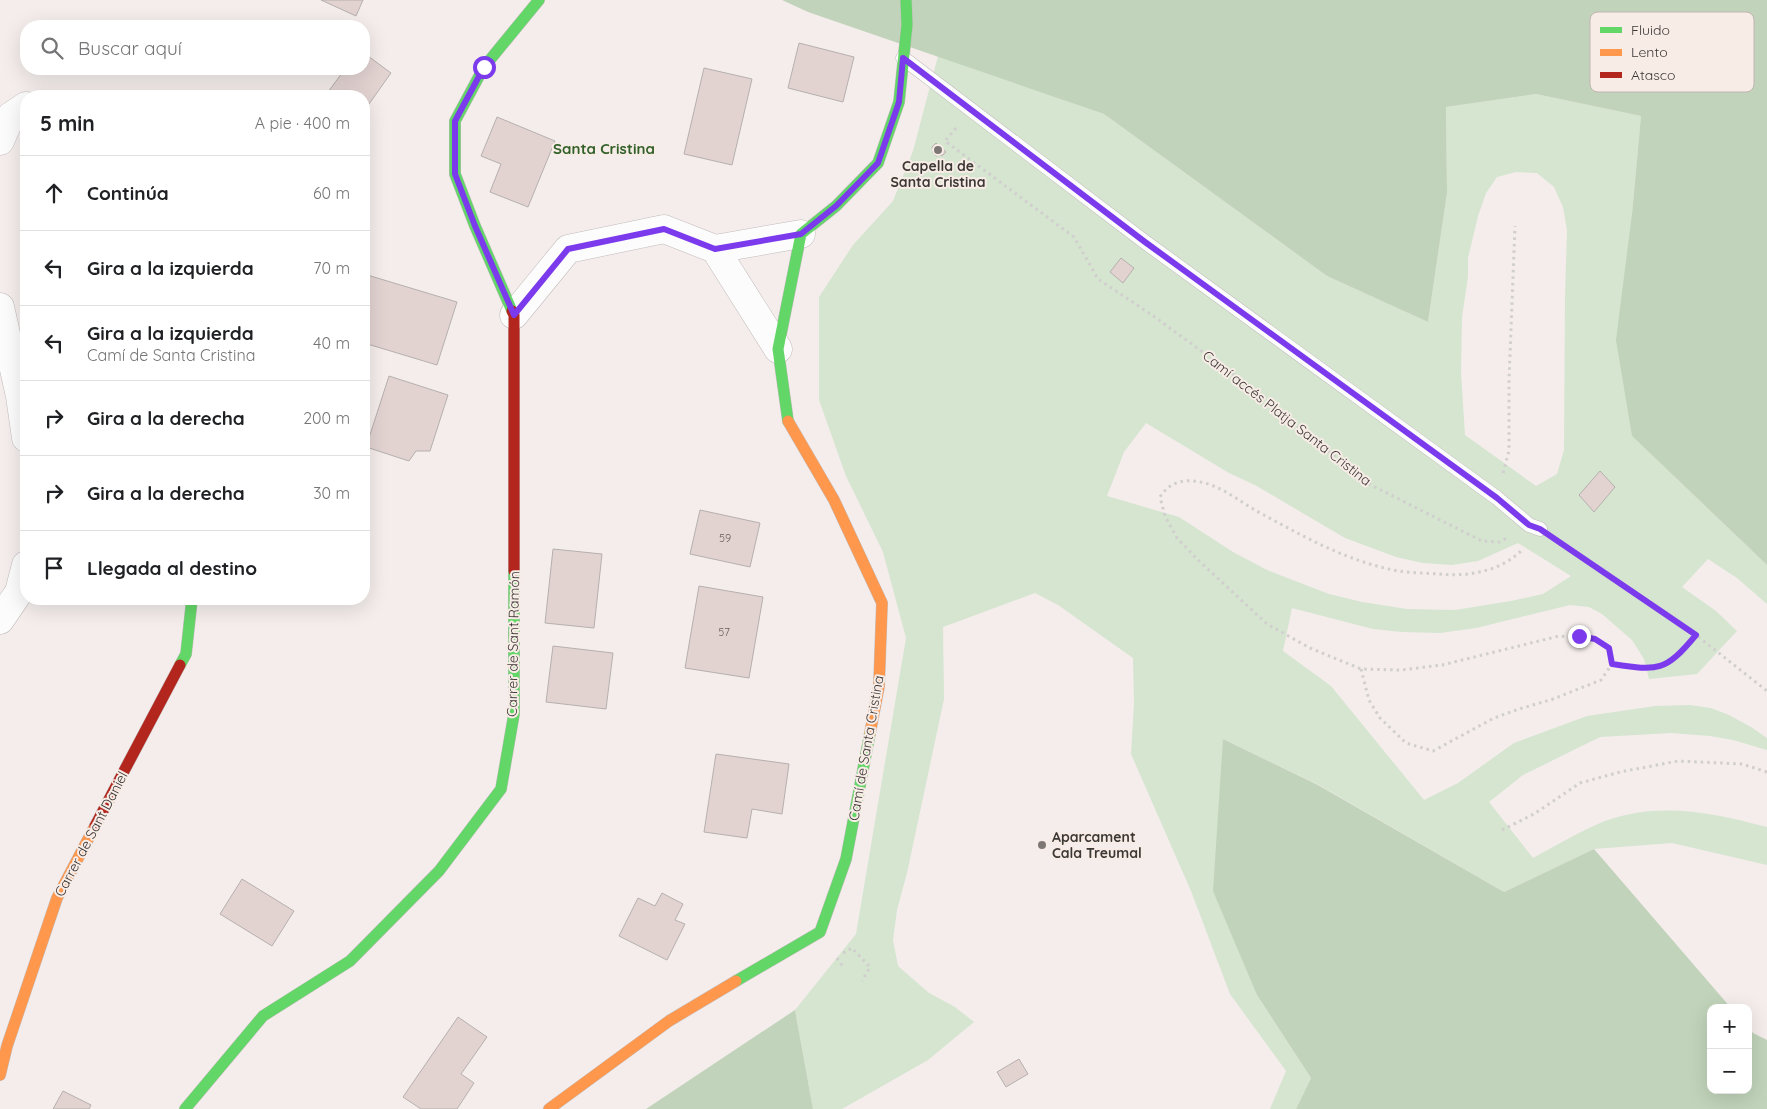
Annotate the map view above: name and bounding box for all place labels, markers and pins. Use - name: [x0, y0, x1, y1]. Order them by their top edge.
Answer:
- marker: Capella de Santa Cristina: [932, 144, 944, 156]
- place label: Capella de Santa Cristina: [890, 157, 986, 191]
- place label: Aparcament Cala Treumal: [1052, 828, 1142, 862]
- marker: Aparcament Cala Treumal: [1036, 839, 1048, 851]

